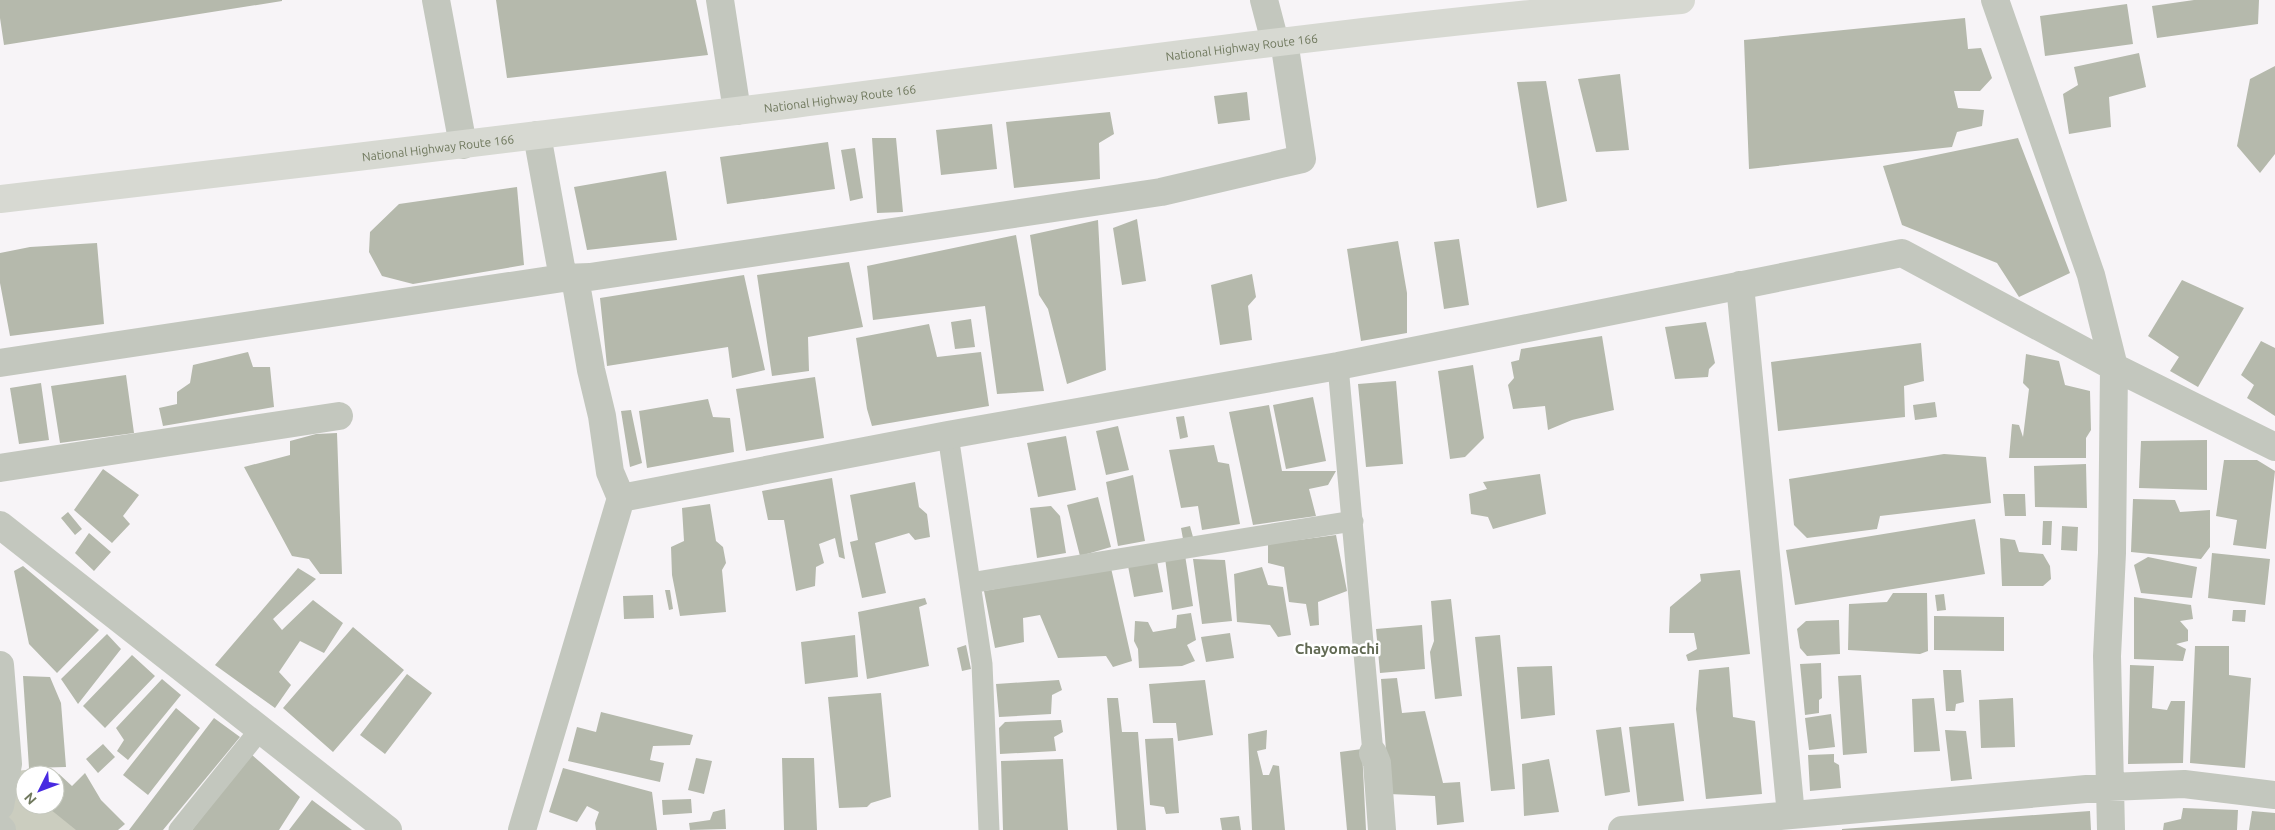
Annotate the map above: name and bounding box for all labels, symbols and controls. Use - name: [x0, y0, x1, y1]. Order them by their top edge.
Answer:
- street label: National Highway Route 166: [1165, 31, 1319, 62]
- street label: National Highway Route 166: [763, 82, 917, 114]
- street label: National Highway Route 166: [361, 132, 515, 163]
- district label: Chayomachi: [1295, 640, 1379, 657]
- north arrow: [15, 765, 65, 815]
- text: N: [21, 789, 40, 808]

